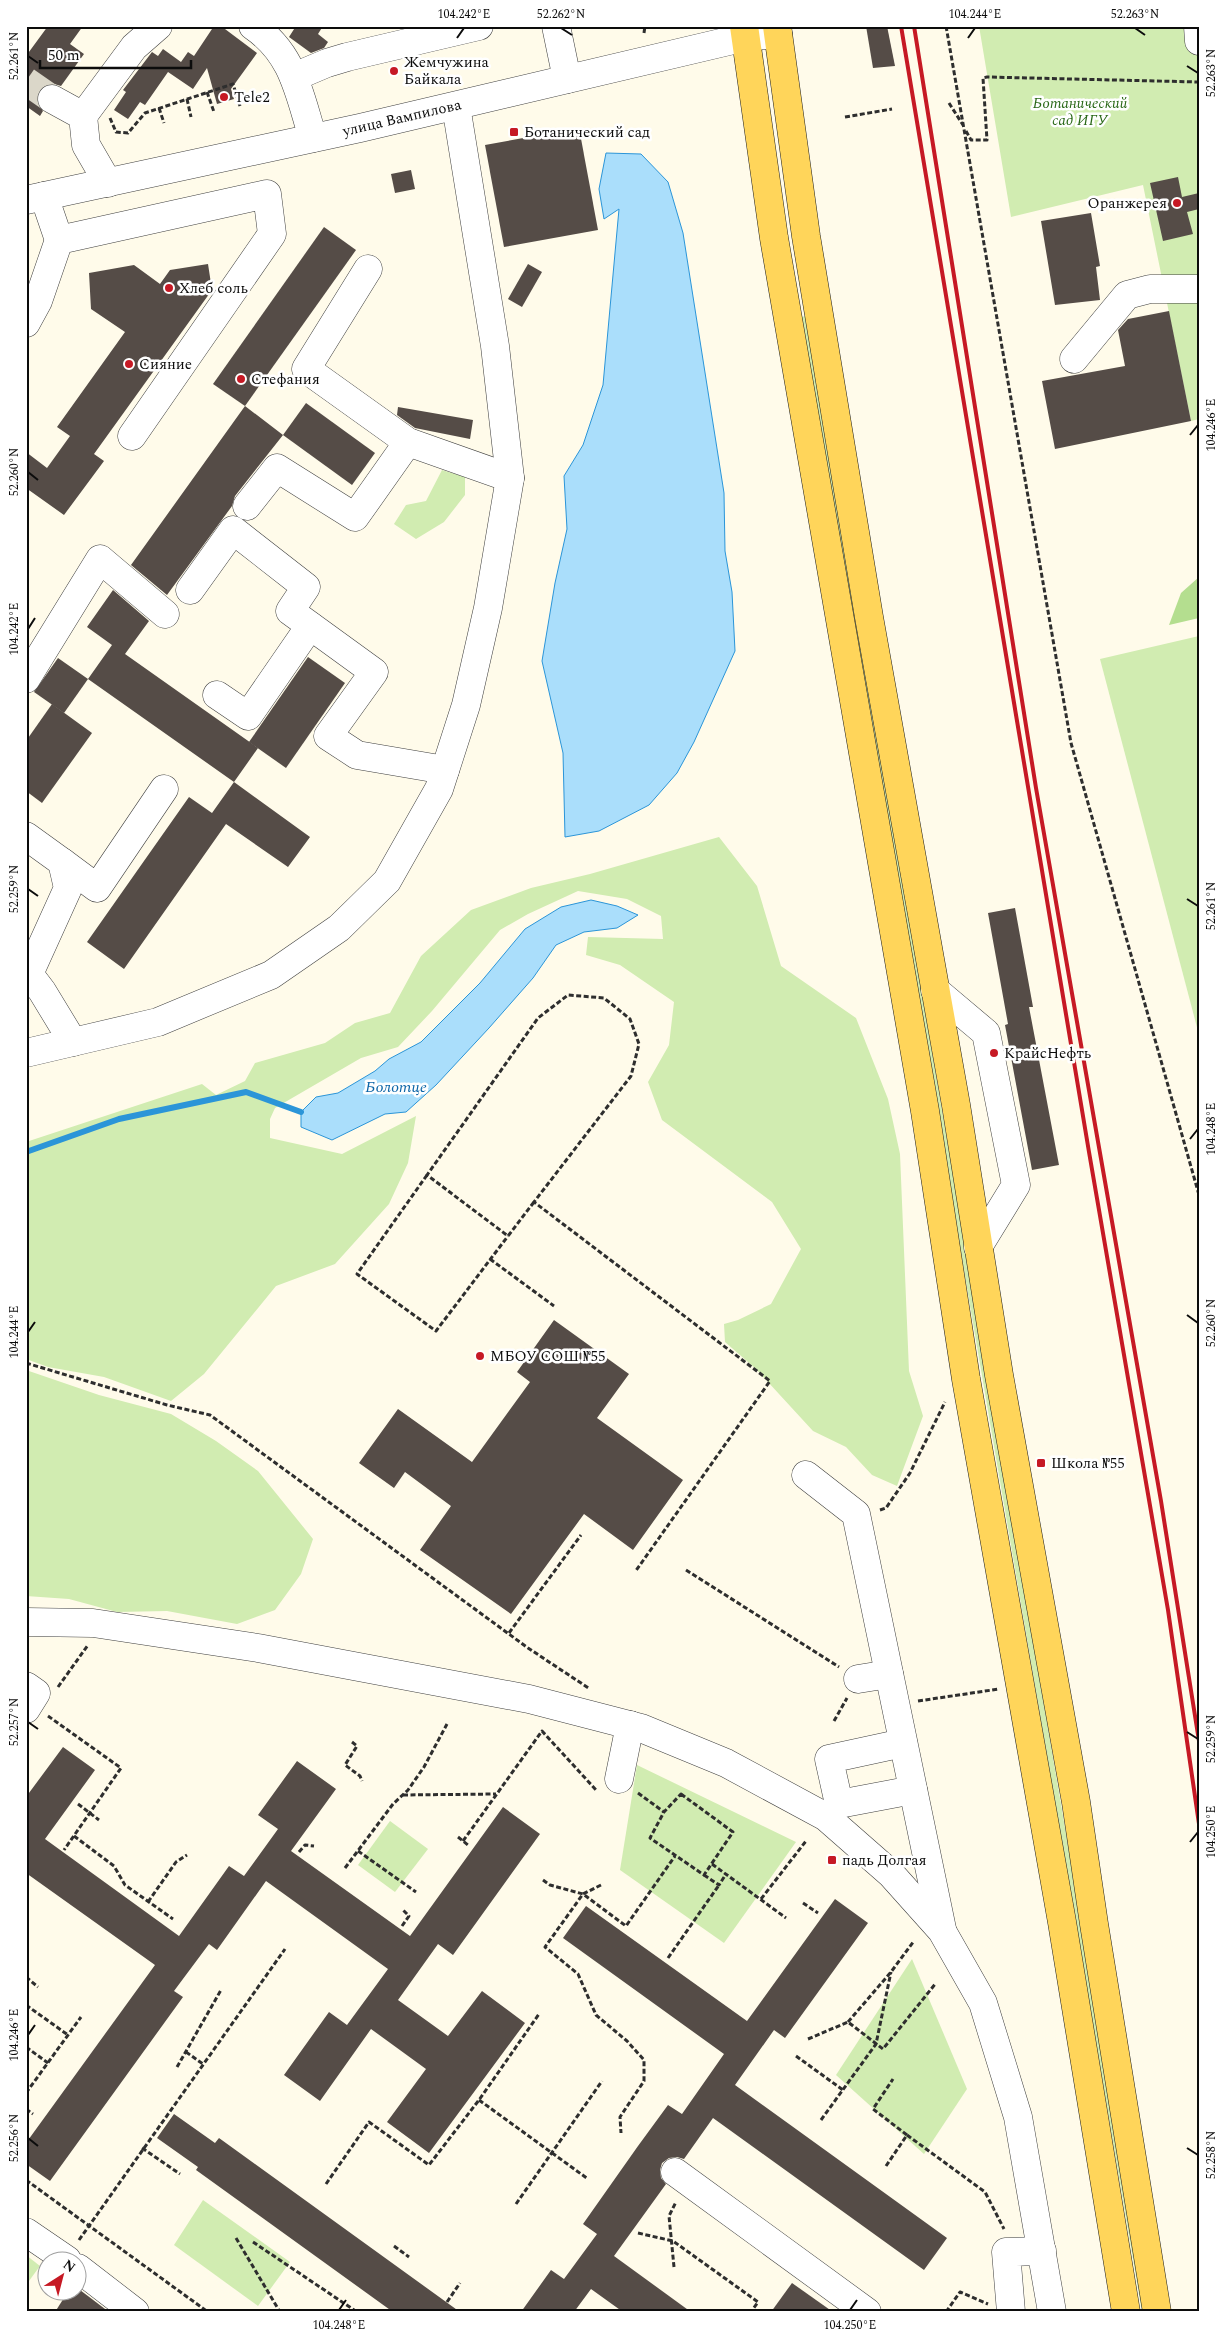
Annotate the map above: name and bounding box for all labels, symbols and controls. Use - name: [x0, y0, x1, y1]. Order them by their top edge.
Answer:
- text: 104.242°E: [438, 5, 490, 24]
- text: 52.262°N: [537, 5, 585, 24]
- text: 104.244°E: [949, 5, 1001, 24]
- text: 52.263°N: [1111, 5, 1159, 24]
- text: 52.261°N: [5, 32, 24, 80]
- scale bar: [40, 38, 191, 70]
- text: 50 m: [48, 44, 80, 67]
- text: 52.263°N: [1202, 49, 1221, 97]
- place label: Жемчужина Байкала: [404, 51, 490, 91]
- marker: Жемчужина Байкала: [388, 65, 400, 77]
- place label: Tele2: [234, 86, 270, 109]
- marker: Tele2: [218, 91, 230, 103]
- park label: Ботанический сад ИГУ: [1033, 92, 1127, 132]
- street label: улица Вампилова: [339, 93, 464, 143]
- place label: Ботанический сад: [524, 121, 650, 144]
- marker: Ботанический сад: [508, 126, 520, 138]
- place label: Оранжерея: [1088, 192, 1167, 215]
- marker: Оранжерея: [1171, 197, 1183, 209]
- place label: Хлеб соль: [179, 277, 249, 300]
- marker: Хлеб соль: [163, 282, 175, 294]
- place label: Сияние: [139, 353, 192, 376]
- marker: Сияние: [123, 358, 135, 370]
- place label: Стефания: [251, 368, 320, 391]
- marker: Стефания: [235, 373, 247, 385]
- text: 104.246°E: [1202, 399, 1221, 451]
- text: 52.260°N: [5, 448, 24, 496]
- text: 104.242°E: [5, 603, 24, 655]
- text: 52.259°N: [5, 865, 24, 913]
- text: 52.261°N: [1202, 882, 1221, 930]
- place label: КрайсНефть: [1004, 1042, 1092, 1065]
- marker: КрайсНефть: [988, 1047, 1000, 1059]
- water label: Болотце: [365, 1075, 427, 1099]
- text: 104.248°E: [1202, 1103, 1221, 1155]
- text: 52.260°N: [1202, 1299, 1221, 1347]
- text: 104.244°E: [5, 1306, 24, 1358]
- place label: МБОУ СОШ №55: [490, 1345, 605, 1368]
- marker: МБОУ СОШ №55: [474, 1350, 486, 1362]
- place label: Школа №55: [1051, 1452, 1125, 1475]
- marker: Школа №55: [1035, 1457, 1047, 1469]
- text: 52.257°N: [5, 1698, 24, 1746]
- text: 52.259°N: [1202, 1715, 1221, 1763]
- text: 104.250°E: [1202, 1806, 1221, 1858]
- place label: падь Долгая: [842, 1849, 927, 1872]
- marker: падь Долгая: [826, 1854, 838, 1866]
- text: 104.246°E: [5, 2009, 24, 2061]
- text: 52.256°N: [5, 2114, 24, 2162]
- text: 52.258°N: [1202, 2131, 1221, 2179]
- north arrow: [38, 2250, 88, 2300]
- text: N: [59, 2254, 80, 2278]
- text: 104.248°E: [313, 2316, 365, 2335]
- text: 104.250°E: [824, 2316, 876, 2335]

